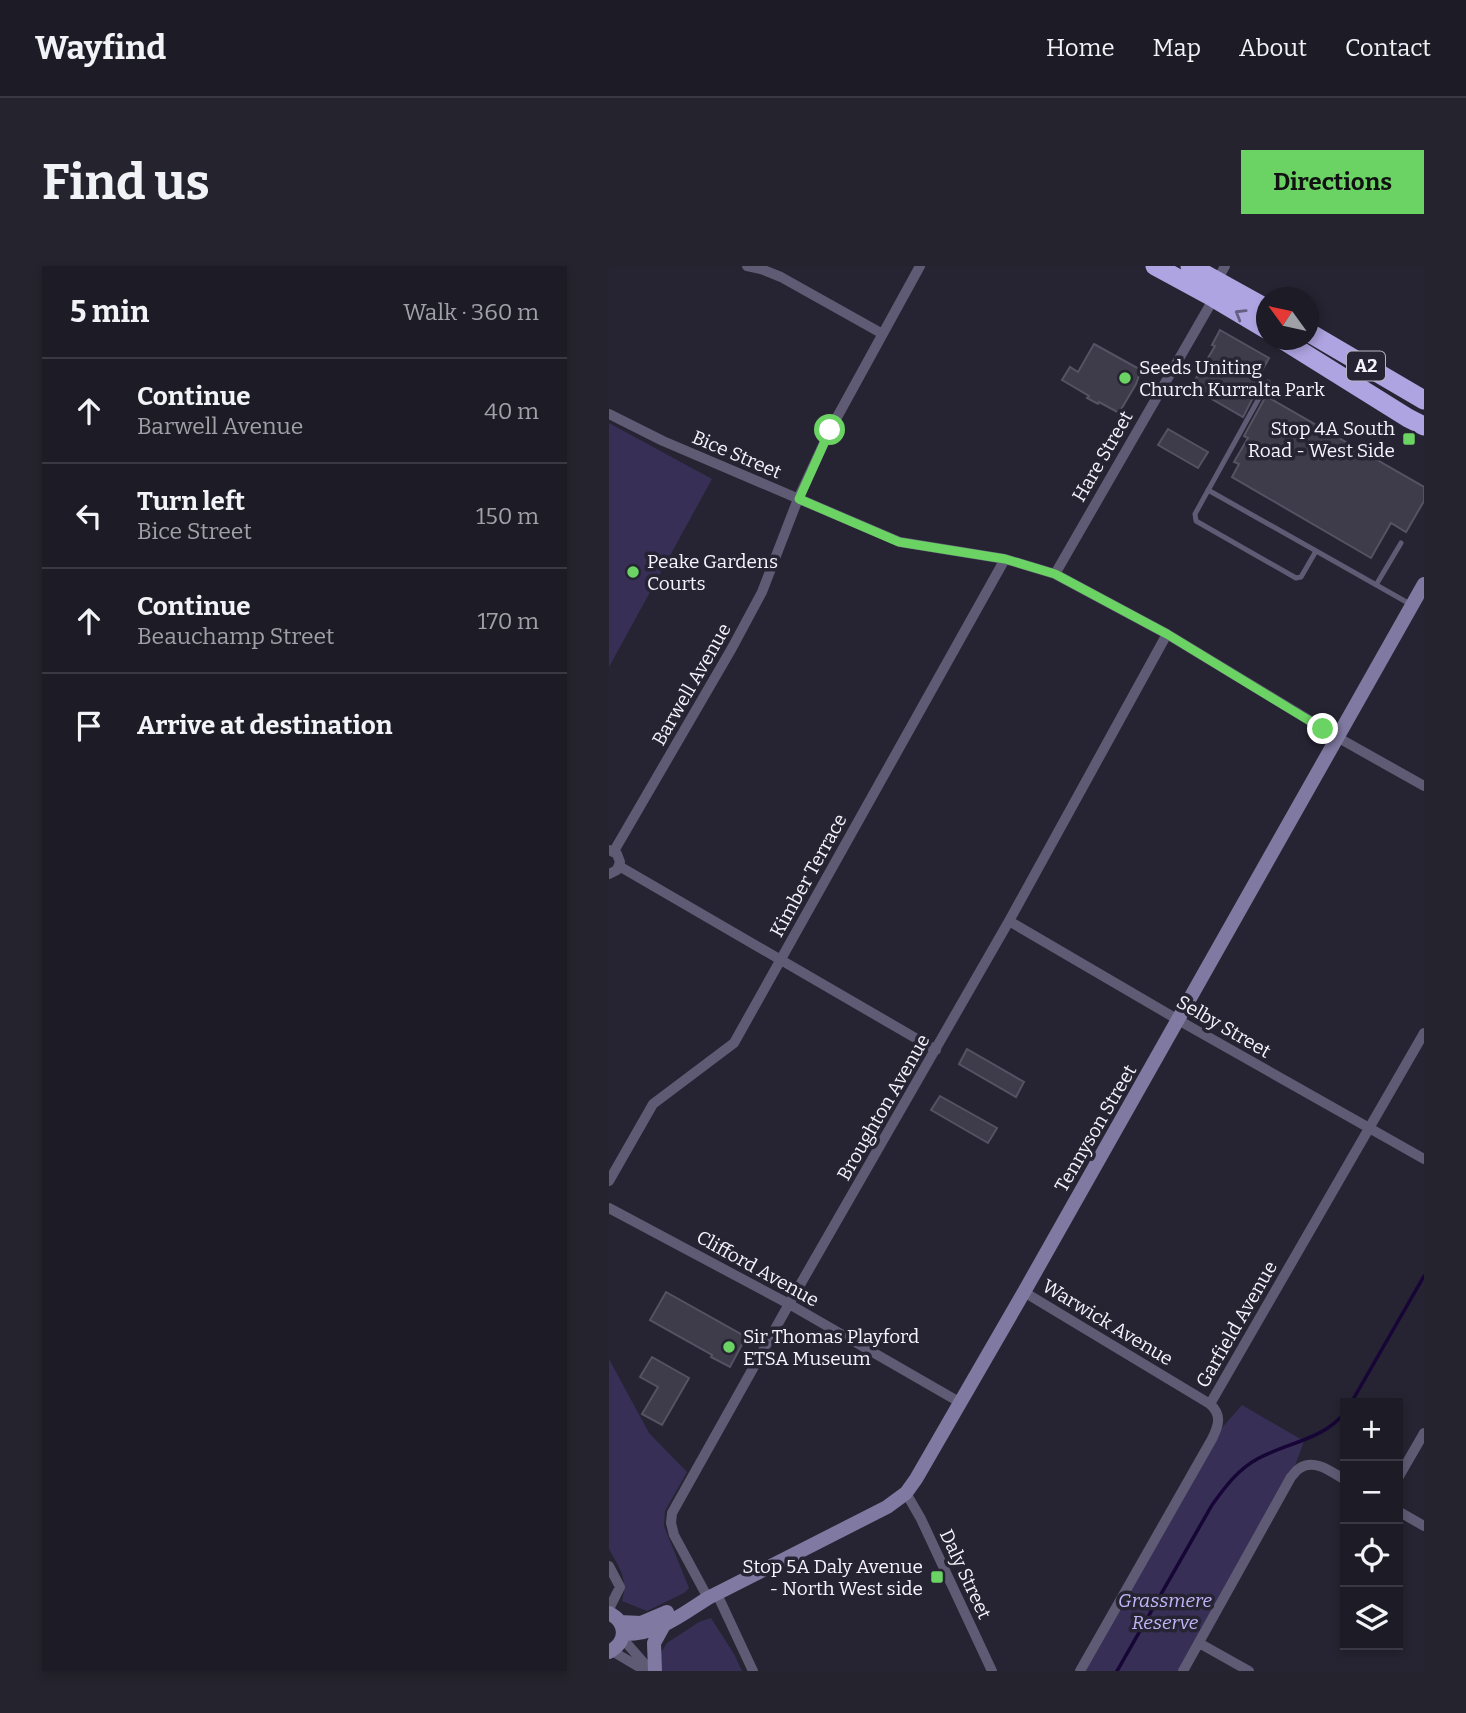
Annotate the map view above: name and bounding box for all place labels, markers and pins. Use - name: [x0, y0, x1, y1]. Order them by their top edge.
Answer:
- place label: Seeds Uniting Church Kurralta Park: [1139, 356, 1325, 401]
- marker: Seeds Uniting Church Kurralta Park: [1117, 370, 1133, 386]
- place label: Stop 4A South Road - West Side: [1248, 417, 1395, 462]
- marker: Stop 4A South Road - West Side: [1401, 431, 1417, 447]
- place label: Peake Gardens Courts: [647, 550, 778, 595]
- marker: Peake Gardens Courts: [625, 564, 641, 580]
- place label: Sir Thomas Playford ETSA Museum: [743, 1325, 919, 1370]
- marker: Sir Thomas Playford ETSA Museum: [721, 1339, 737, 1355]
- place label: Stop 5A Daly Avenue - North West side: [742, 1555, 923, 1600]
- marker: Stop 5A Daly Avenue - North West side: [929, 1569, 945, 1585]

